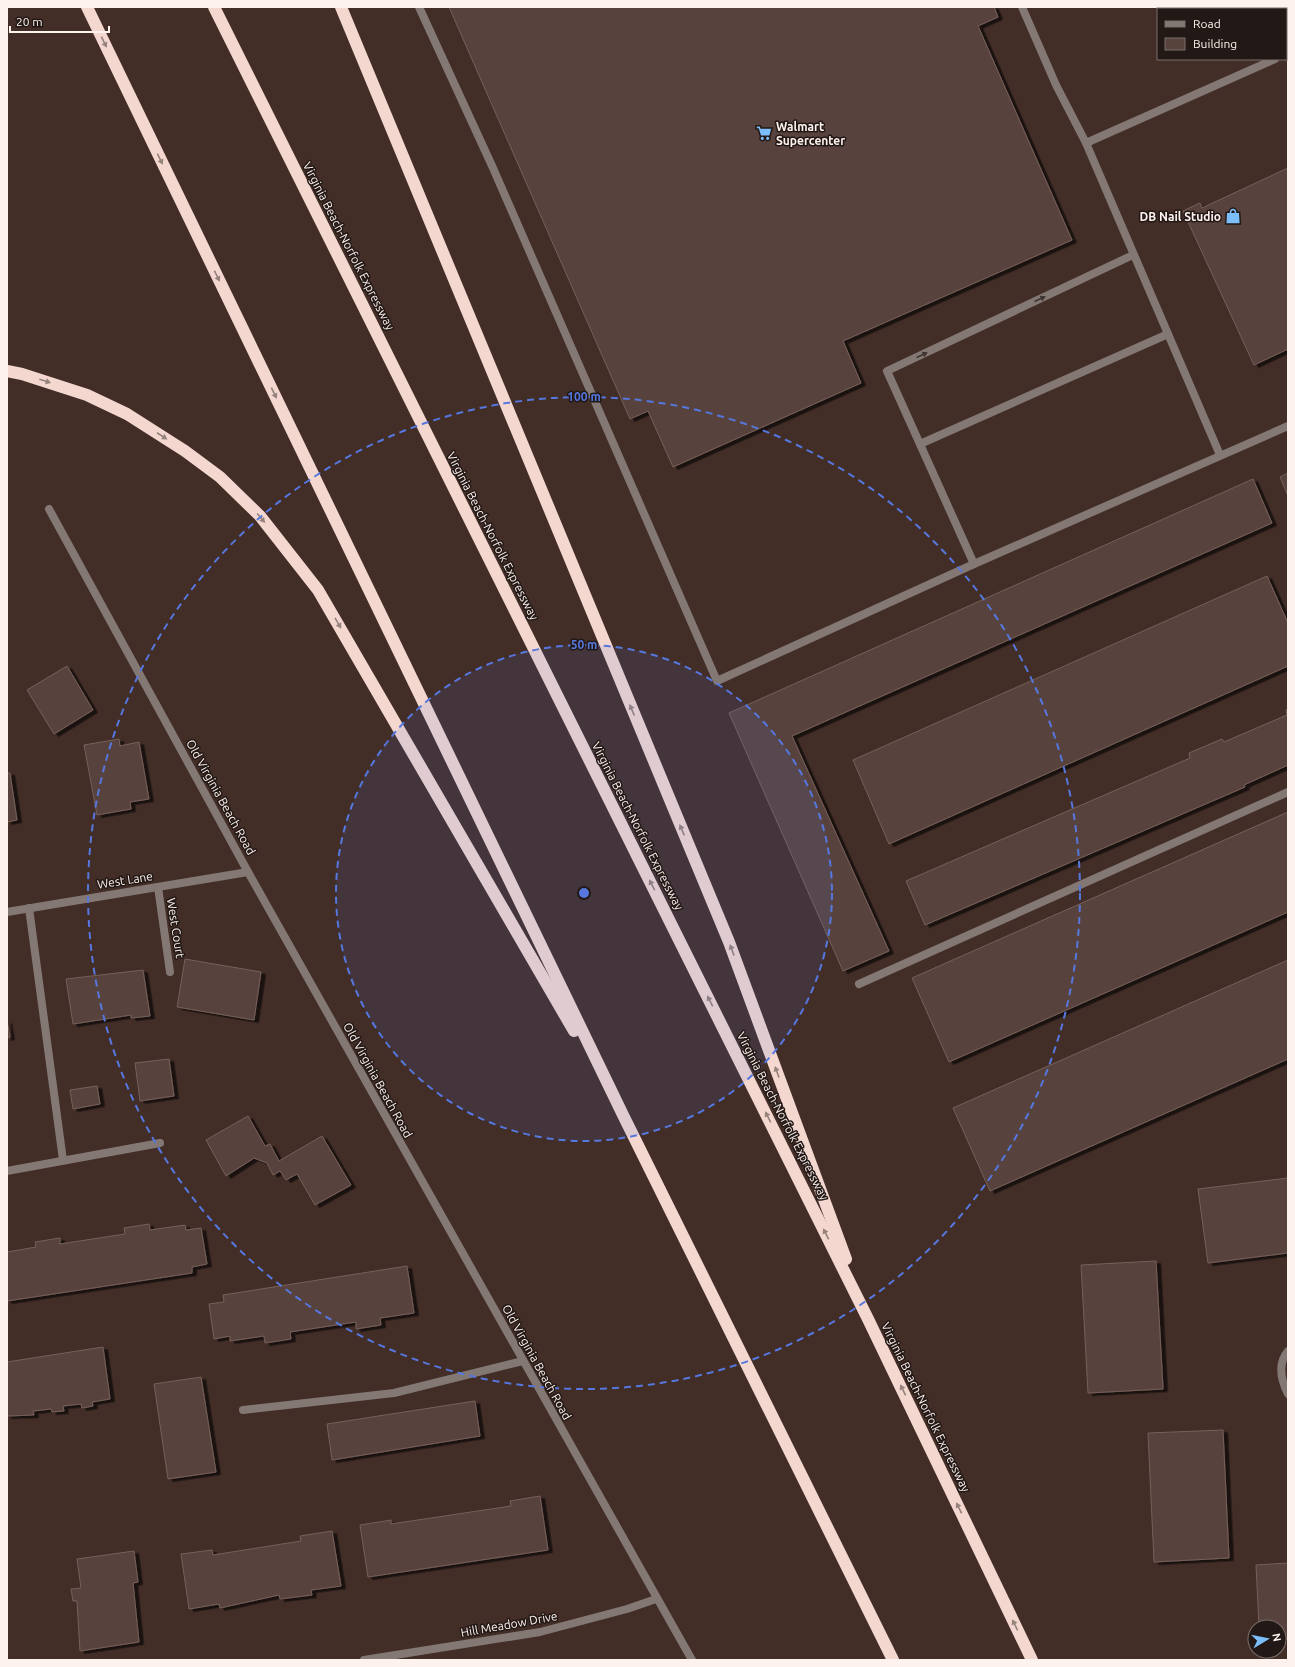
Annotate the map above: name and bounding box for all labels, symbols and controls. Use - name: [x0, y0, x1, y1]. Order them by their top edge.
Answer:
- scale bar: [10, 8, 109, 34]
- legend: [1157, 8, 1287, 60]
- text: 20 m: [16, 15, 43, 28]
- text: Road: [1193, 17, 1221, 30]
- one-way arrow: [101, 36, 107, 48]
- text: Building: [1193, 37, 1237, 50]
- place label: Walmart Supercenter: [776, 120, 845, 147]
- supermarket icon: Walmart Supercenter: [755, 124, 773, 142]
- one-way arrow: [157, 153, 163, 165]
- street label: Virginia Beach-Norfolk Expressway: [301, 160, 397, 332]
- shop icon: DB Nail Studio: [1224, 207, 1242, 225]
- place label: DB Nail Studio: [1139, 210, 1221, 223]
- one-way arrow: [214, 270, 220, 282]
- one-way arrow: [1034, 296, 1045, 302]
- one-way arrow: [917, 352, 928, 358]
- one-way arrow: [39, 378, 51, 384]
- one-way arrow: [270, 387, 277, 399]
- text: 100 m: [567, 390, 601, 403]
- one-way arrow: [157, 432, 167, 440]
- street label: Virginia Beach-Norfolk Expressway: [445, 450, 541, 622]
- one-way arrow: [257, 513, 266, 524]
- one-way arrow: [334, 617, 341, 629]
- text: 50 m: [571, 638, 597, 651]
- one-way arrow: [629, 703, 635, 715]
- street label: Old Virginia Beach Road: [184, 737, 258, 857]
- street label: Virginia Beach-Norfolk Expressway: [590, 740, 686, 912]
- one-way arrow: [679, 824, 685, 836]
- street label: West Lane: [96, 869, 154, 891]
- one-way arrow: [649, 879, 655, 890]
- centre of rings: [577, 886, 591, 900]
- street label: West Court: [165, 897, 187, 959]
- one-way arrow: [728, 944, 734, 956]
- one-way arrow: [707, 995, 713, 1007]
- street label: Old Virginia Beach Road: [341, 1020, 415, 1140]
- street label: Virginia Beach-Norfolk Expressway: [735, 1030, 831, 1202]
- one-way arrow: [773, 1066, 779, 1078]
- one-way arrow: [765, 1112, 771, 1123]
- one-way arrow: [823, 1228, 829, 1239]
- street label: Old Virginia Beach Road: [500, 1302, 574, 1422]
- street label: Virginia Beach-Norfolk Expressway: [879, 1320, 973, 1494]
- one-way arrow: [900, 1385, 906, 1396]
- one-way arrow: [956, 1502, 962, 1513]
- street label: Hill Meadow Drive: [460, 1609, 558, 1639]
- one-way arrow: [1012, 1619, 1018, 1631]
- north arrow: [1247, 1619, 1287, 1659]
- text: N: [1270, 1632, 1283, 1642]

